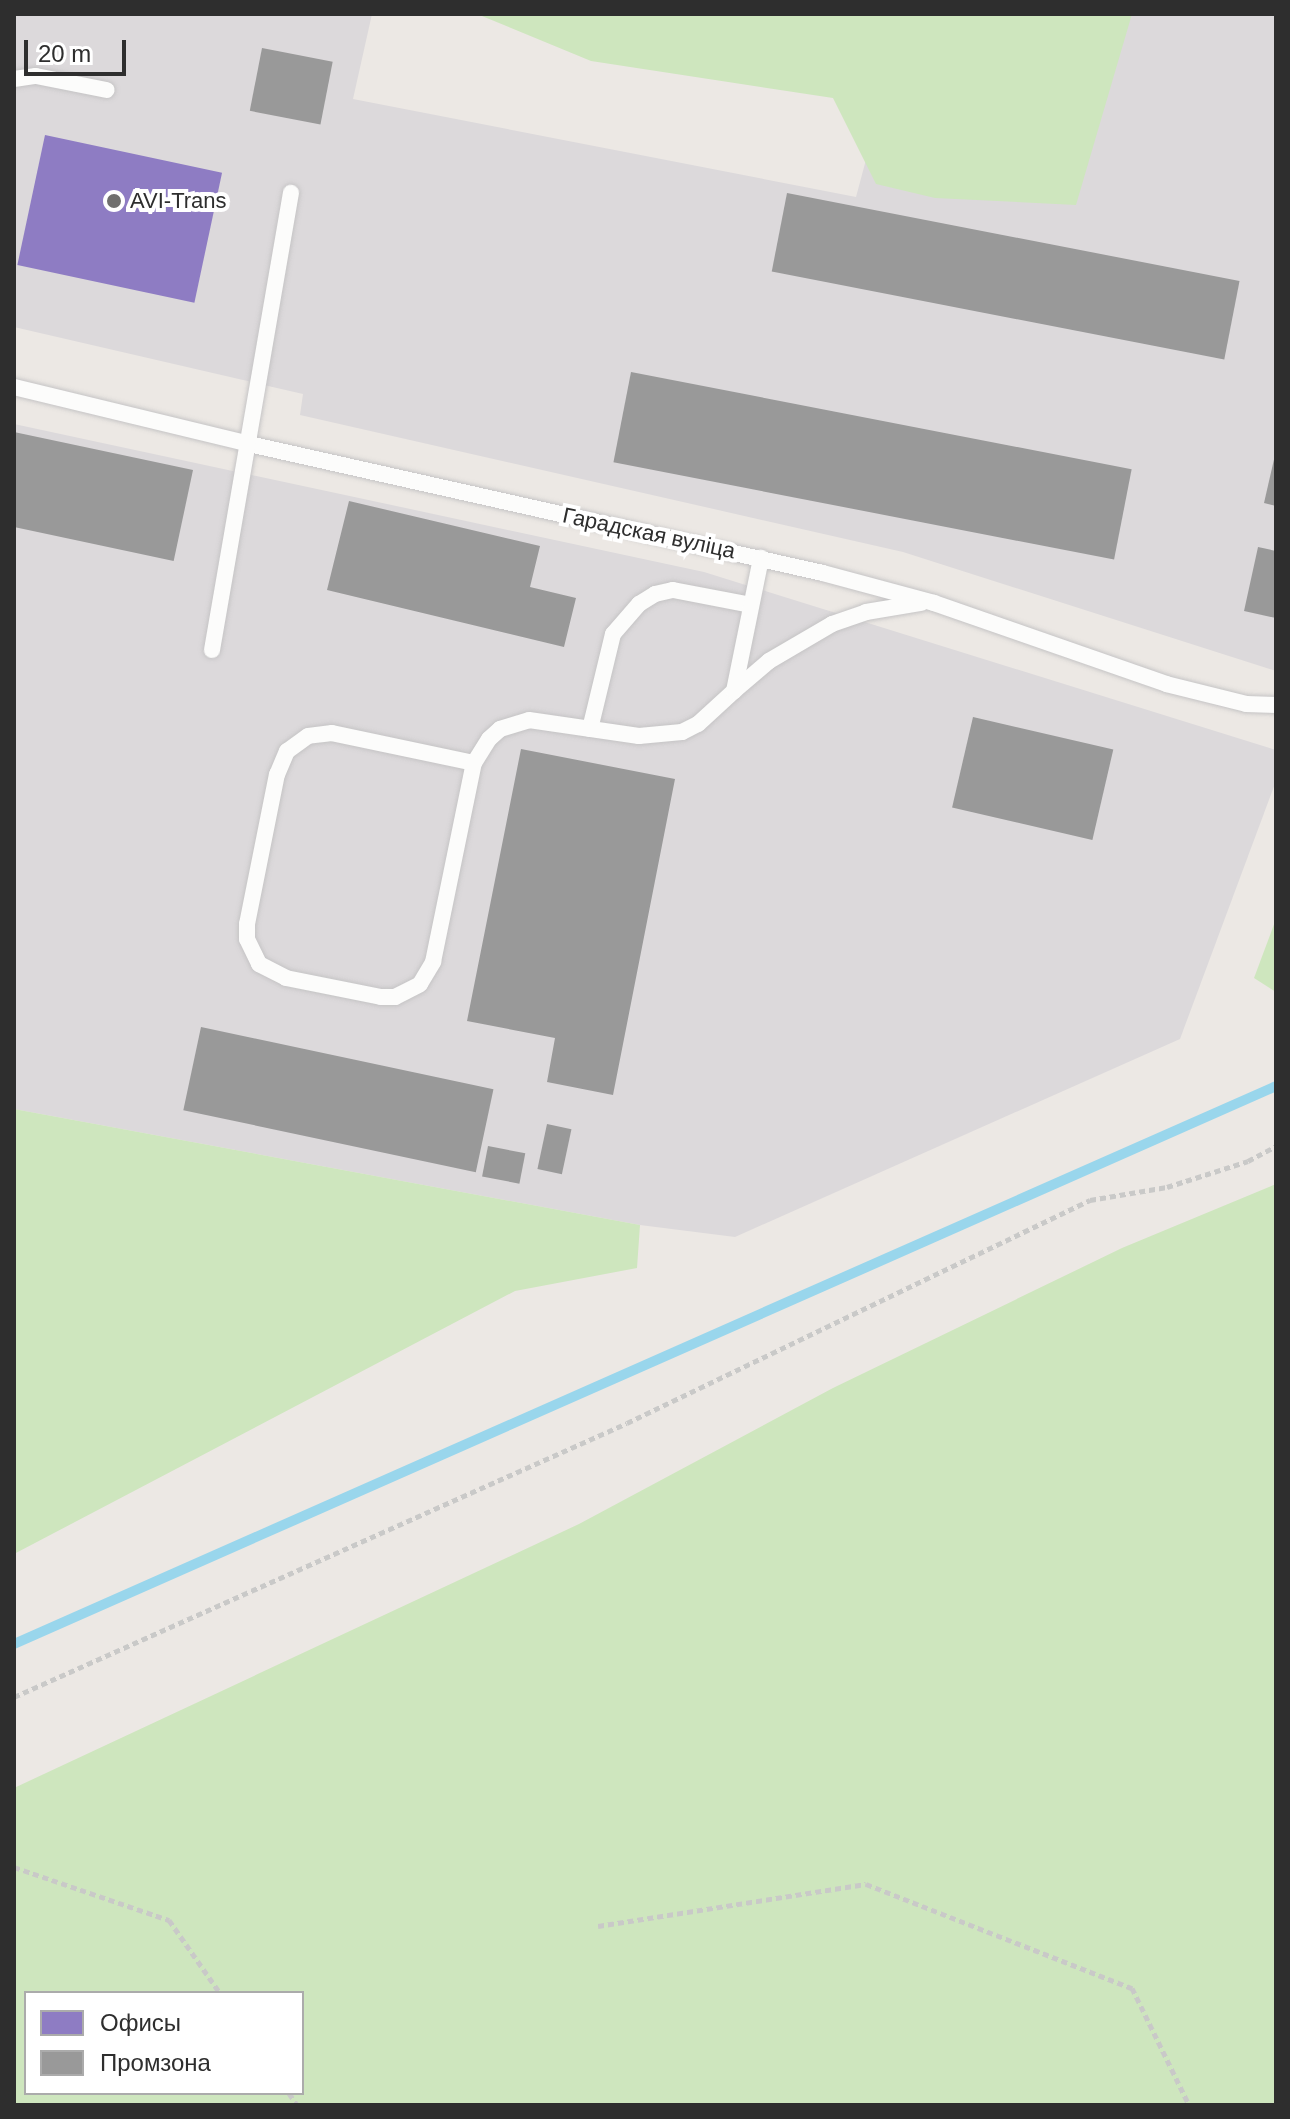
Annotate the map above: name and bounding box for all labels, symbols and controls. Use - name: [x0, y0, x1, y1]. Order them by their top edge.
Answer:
- scale bar: [28, 24, 130, 74]
- text: 20 m: [38, 40, 91, 67]
- place label: AVI-Trans: [130, 188, 227, 214]
- marker: AVI-Trans: [105, 192, 123, 210]
- street label: Гарадская вуліца: [560, 502, 738, 564]
- legend: [24, 1991, 304, 2095]
- text: Офисы: [100, 2009, 181, 2036]
- text: Промзона: [100, 2049, 211, 2076]

